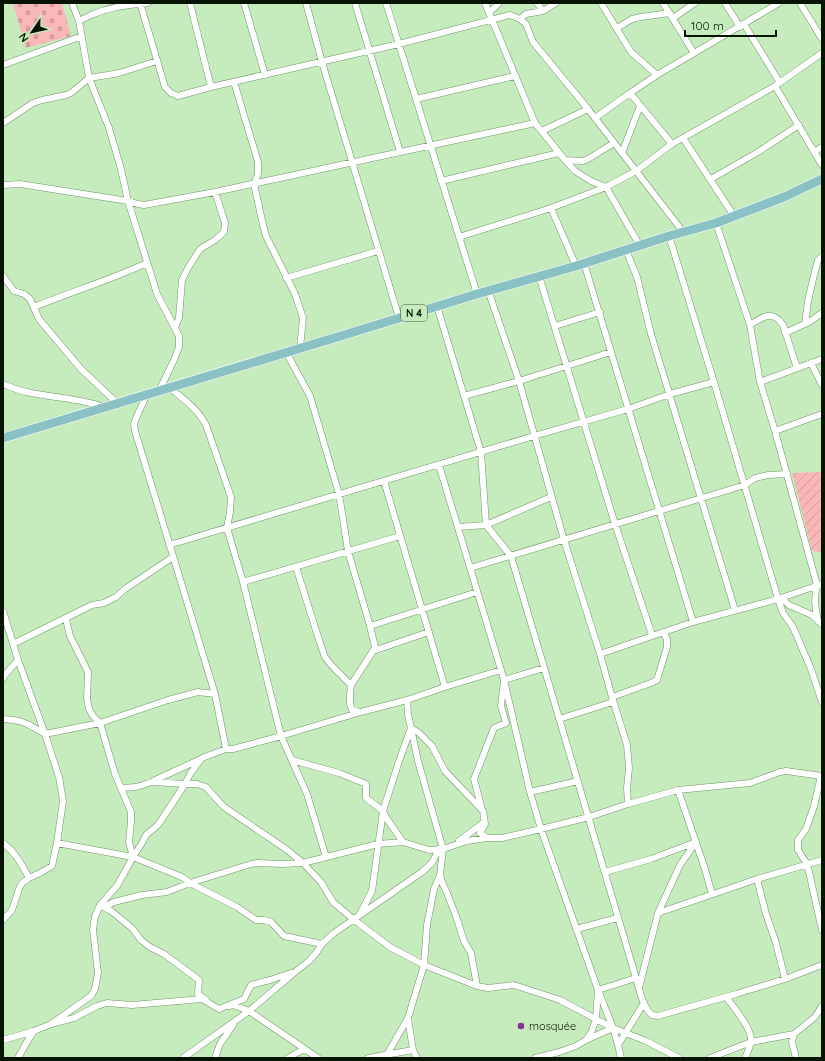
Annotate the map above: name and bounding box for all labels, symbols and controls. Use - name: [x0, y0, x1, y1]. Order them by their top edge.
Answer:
- north arrow: [12, 12, 52, 52]
- scale bar: [685, 12, 776, 38]
- text: 100 m: [691, 18, 724, 33]
- text: N: [16, 30, 32, 45]
- road number: N 4: [401, 305, 427, 321]
- place label: mosquée: [529, 1019, 576, 1033]
- marker: mosquée: [516, 1021, 526, 1031]

